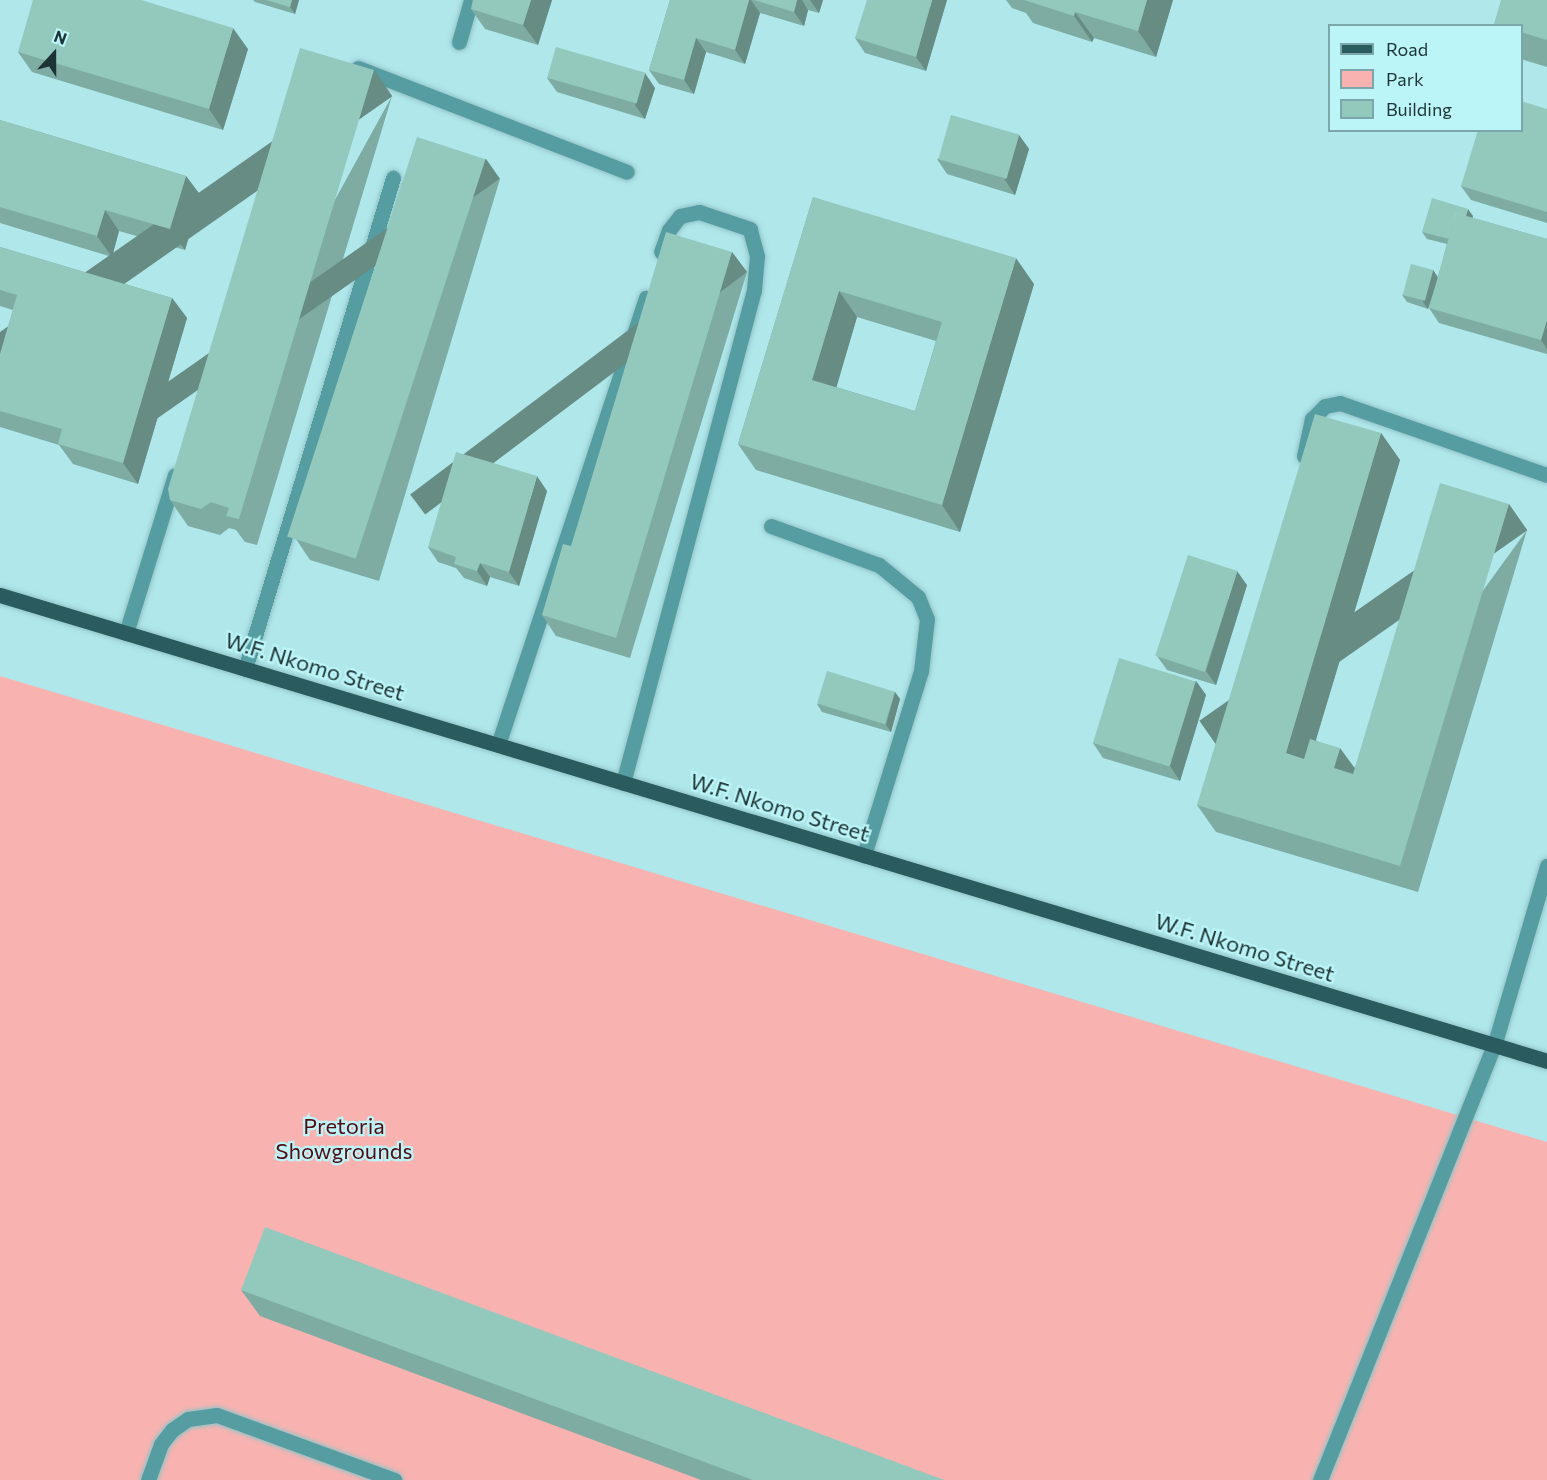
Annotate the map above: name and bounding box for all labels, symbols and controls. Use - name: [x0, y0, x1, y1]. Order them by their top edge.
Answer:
- north arrow: [24, 24, 84, 84]
- legend: [1328, 24, 1523, 132]
- text: N: [52, 26, 70, 48]
- text: Road: [1386, 38, 1428, 60]
- text: Park: [1386, 68, 1424, 90]
- text: Building: [1386, 98, 1452, 120]
- street label: W.F. Nkomo Street: [222, 626, 408, 706]
- street label: W.F. Nkomo Street: [687, 767, 873, 847]
- street label: W.F. Nkomo Street: [1152, 907, 1338, 987]
- park label: Pretoria Showgrounds: [276, 1112, 412, 1164]

